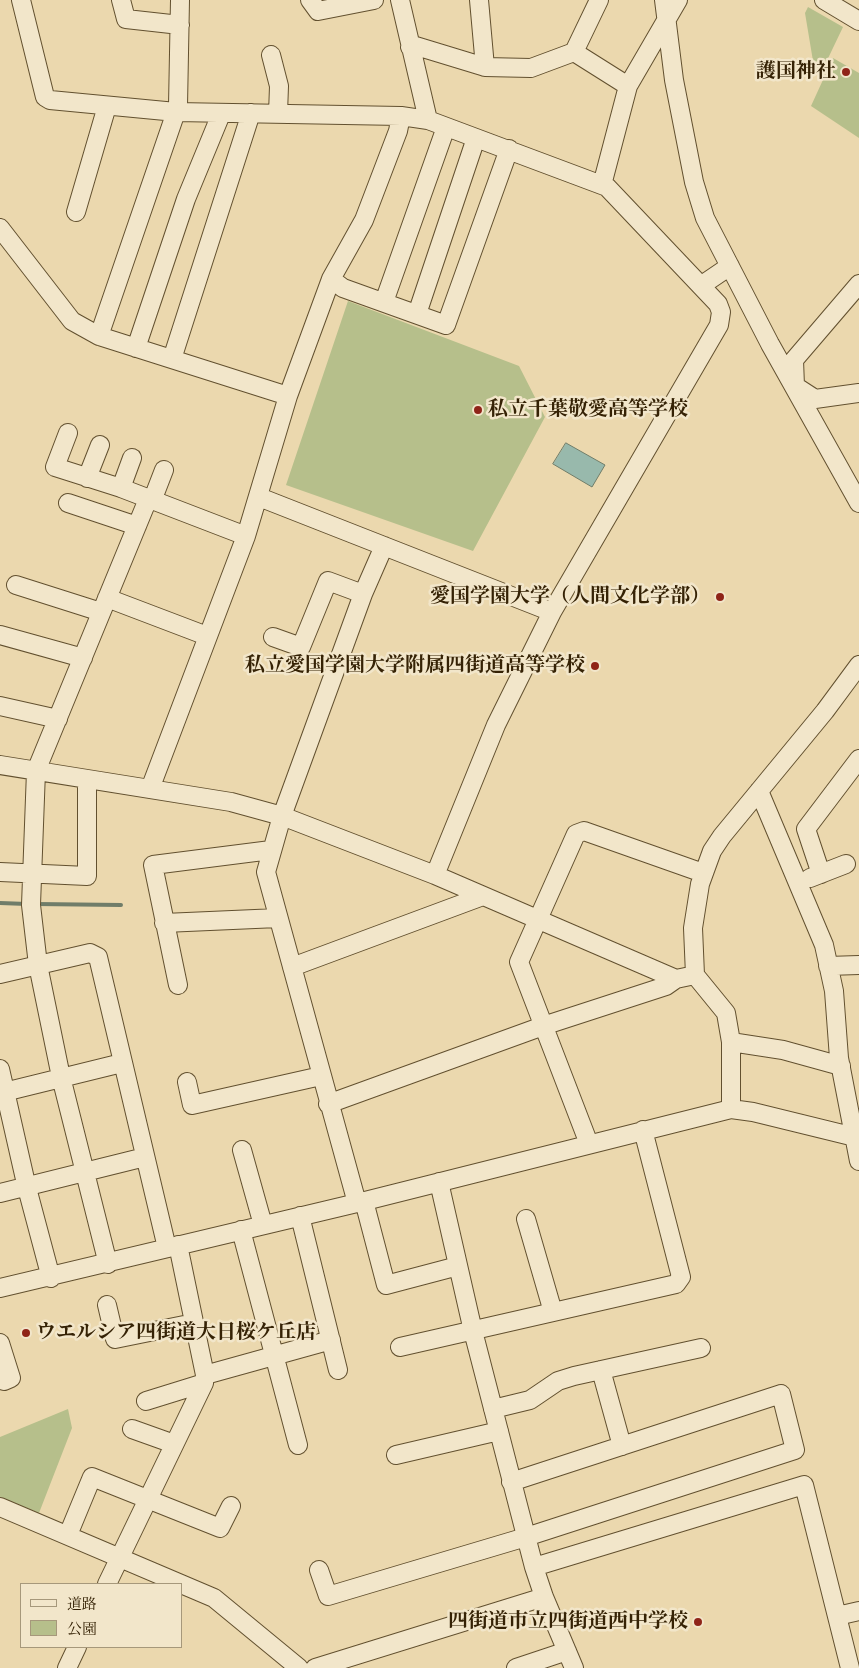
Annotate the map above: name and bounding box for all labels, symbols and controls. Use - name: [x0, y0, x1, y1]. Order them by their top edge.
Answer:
- place label: 護国神社: [756, 60, 836, 84]
- marker: 護国神社: [840, 66, 852, 78]
- place label: 私立千葉敬愛高等学校: [488, 398, 688, 422]
- marker: 私立千葉敬愛高等学校: [472, 404, 484, 416]
- place label: 愛国学園大学（人間文化学部）: [430, 585, 710, 609]
- marker: 愛国学園大学（人間文化学部）: [714, 591, 726, 603]
- place label: 私立愛国学園大学附属四街道高等学校: [245, 654, 585, 678]
- marker: 私立愛国学園大学附属四街道高等学校: [589, 660, 601, 672]
- place label: ウエルシア四街道大日桜ケ丘店: [36, 1321, 316, 1345]
- marker: ウエルシア四街道大日桜ケ丘店: [20, 1327, 32, 1339]
- legend: [20, 1583, 182, 1648]
- text: 道路: [67, 1595, 97, 1613]
- place label: 四街道市立四街道西中学校: [448, 1610, 688, 1634]
- marker: 四街道市立四街道西中学校: [692, 1616, 704, 1628]
- text: 公園: [67, 1620, 97, 1638]

